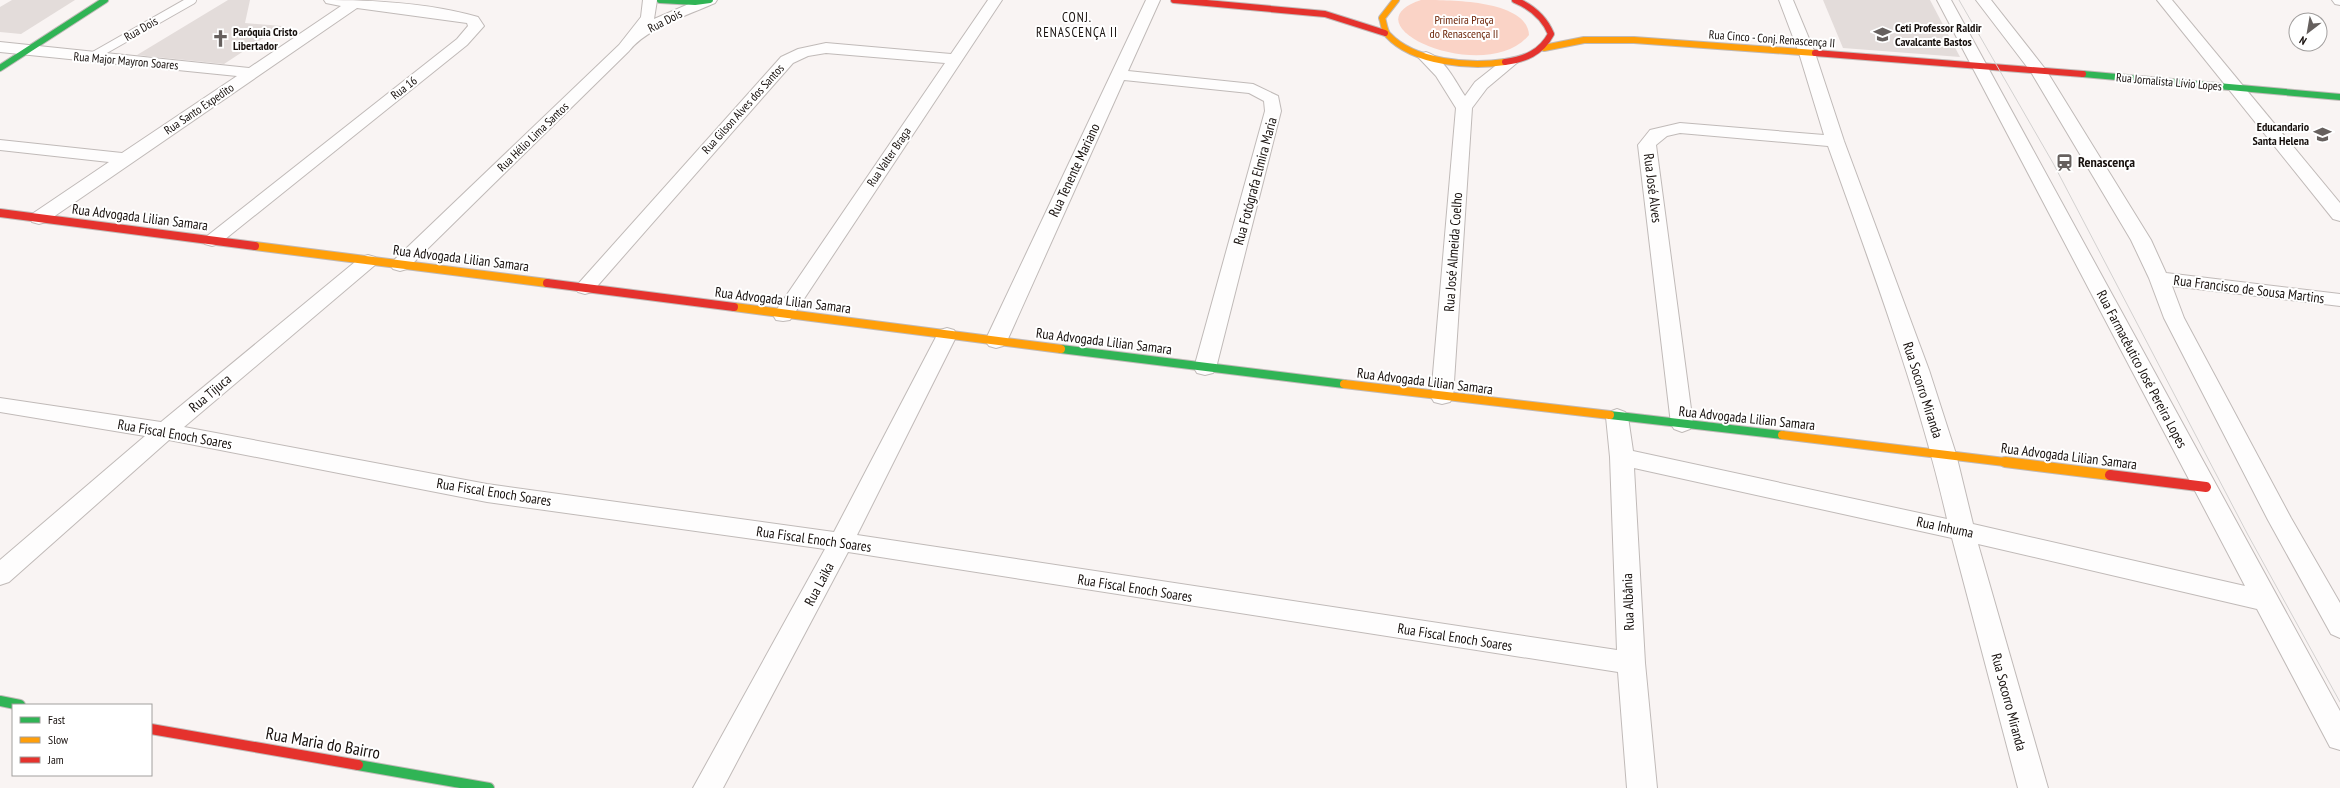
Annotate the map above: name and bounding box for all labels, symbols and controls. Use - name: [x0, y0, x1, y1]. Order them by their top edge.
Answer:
- street label: Rua Dois: [645, 6, 684, 36]
- district label: CONJ. RENASCENÇA II: [1036, 9, 1118, 41]
- park label: Primeira Praça do Renascença II: [1430, 12, 1498, 41]
- north arrow: [2288, 12, 2328, 52]
- street label: Rua Dois: [121, 13, 160, 44]
- place label: Ceti Professor Raldir Cavalcante Bastos: [1895, 20, 1982, 49]
- place label: Paróquia Cristo Libertador: [233, 24, 298, 53]
- school or university icon: Ceti Professor Raldir Cavalcante Bastos: [1872, 25, 1892, 45]
- street label: Rua Cinco - Conj. Renascença II: [1708, 27, 1836, 50]
- church icon: Paróquia Cristo Libertador: [210, 29, 230, 49]
- text: N: [2297, 33, 2309, 48]
- street label: Rua Major Mayron Soares: [73, 48, 179, 73]
- street label: Rua Gilson Alves dos Santos: [698, 61, 787, 157]
- street label: Rua Jornalista Lívio Lopes: [2115, 69, 2223, 94]
- street label: Rua 16: [388, 73, 420, 102]
- street label: Rua Santo Expedito: [161, 80, 236, 137]
- street label: Rua Hélio Lima Santos: [494, 99, 571, 174]
- street label: Rua Fotógrafa Elmira Maria: [1229, 115, 1281, 247]
- place label: Educandario Santa Helena: [2253, 119, 2310, 148]
- street label: Rua Tenente Mariano: [1044, 120, 1104, 220]
- street label: Rua Valter Braga: [863, 124, 914, 189]
- school or university icon: Educandario Santa Helena: [2312, 124, 2332, 144]
- street label: Rua José Alves: [1640, 152, 1666, 224]
- station icon: Renascença: [2055, 152, 2075, 172]
- place label: Renascença: [2078, 153, 2135, 171]
- street label: Rua José Almeida Coelho: [1440, 192, 1466, 312]
- street label: Rua Advogada Lilian Samara: [71, 200, 209, 234]
- street label: Rua Advogada Lilian Samara: [392, 241, 530, 275]
- street label: Rua Francisco de Sousa Martins: [2173, 271, 2326, 307]
- street label: Rua Advogada Lilian Samara: [714, 283, 852, 317]
- street label: Rua Farmacêutico José Pereira Lopes: [2093, 287, 2191, 451]
- street label: Rua Advogada Lilian Samara: [1035, 324, 1173, 358]
- street label: Rua Socorro Miranda: [1899, 340, 1947, 440]
- street label: Rua Advogada Lilian Samara: [1356, 364, 1494, 398]
- street label: Rua Tijuca: [185, 370, 235, 416]
- street label: Rua Advogada Lilian Samara: [1678, 402, 1816, 434]
- street label: Rua Fiscal Enoch Soares: [116, 415, 234, 453]
- street label: Rua Advogada Lilian Samara: [2000, 439, 2138, 473]
- street label: Rua Fiscal Enoch Soares: [435, 474, 553, 510]
- street label: Rua Inhuma: [1915, 512, 1975, 542]
- street label: Rua Fiscal Enoch Soares: [755, 522, 873, 556]
- street label: Rua Laika: [800, 559, 838, 609]
- street label: Rua Fiscal Enoch Soares: [1076, 570, 1194, 606]
- street label: Rua Albânia: [1618, 573, 1638, 631]
- street label: Rua Fiscal Enoch Soares: [1396, 619, 1514, 655]
- street label: Rua Socorro Miranda: [1987, 651, 2031, 753]
- legend: [12, 704, 152, 776]
- text: Fast: [48, 712, 66, 727]
- street label: Rua Maria do Bairro: [264, 722, 382, 764]
- text: Slow: [48, 732, 69, 747]
- text: Jam: [47, 752, 64, 767]

